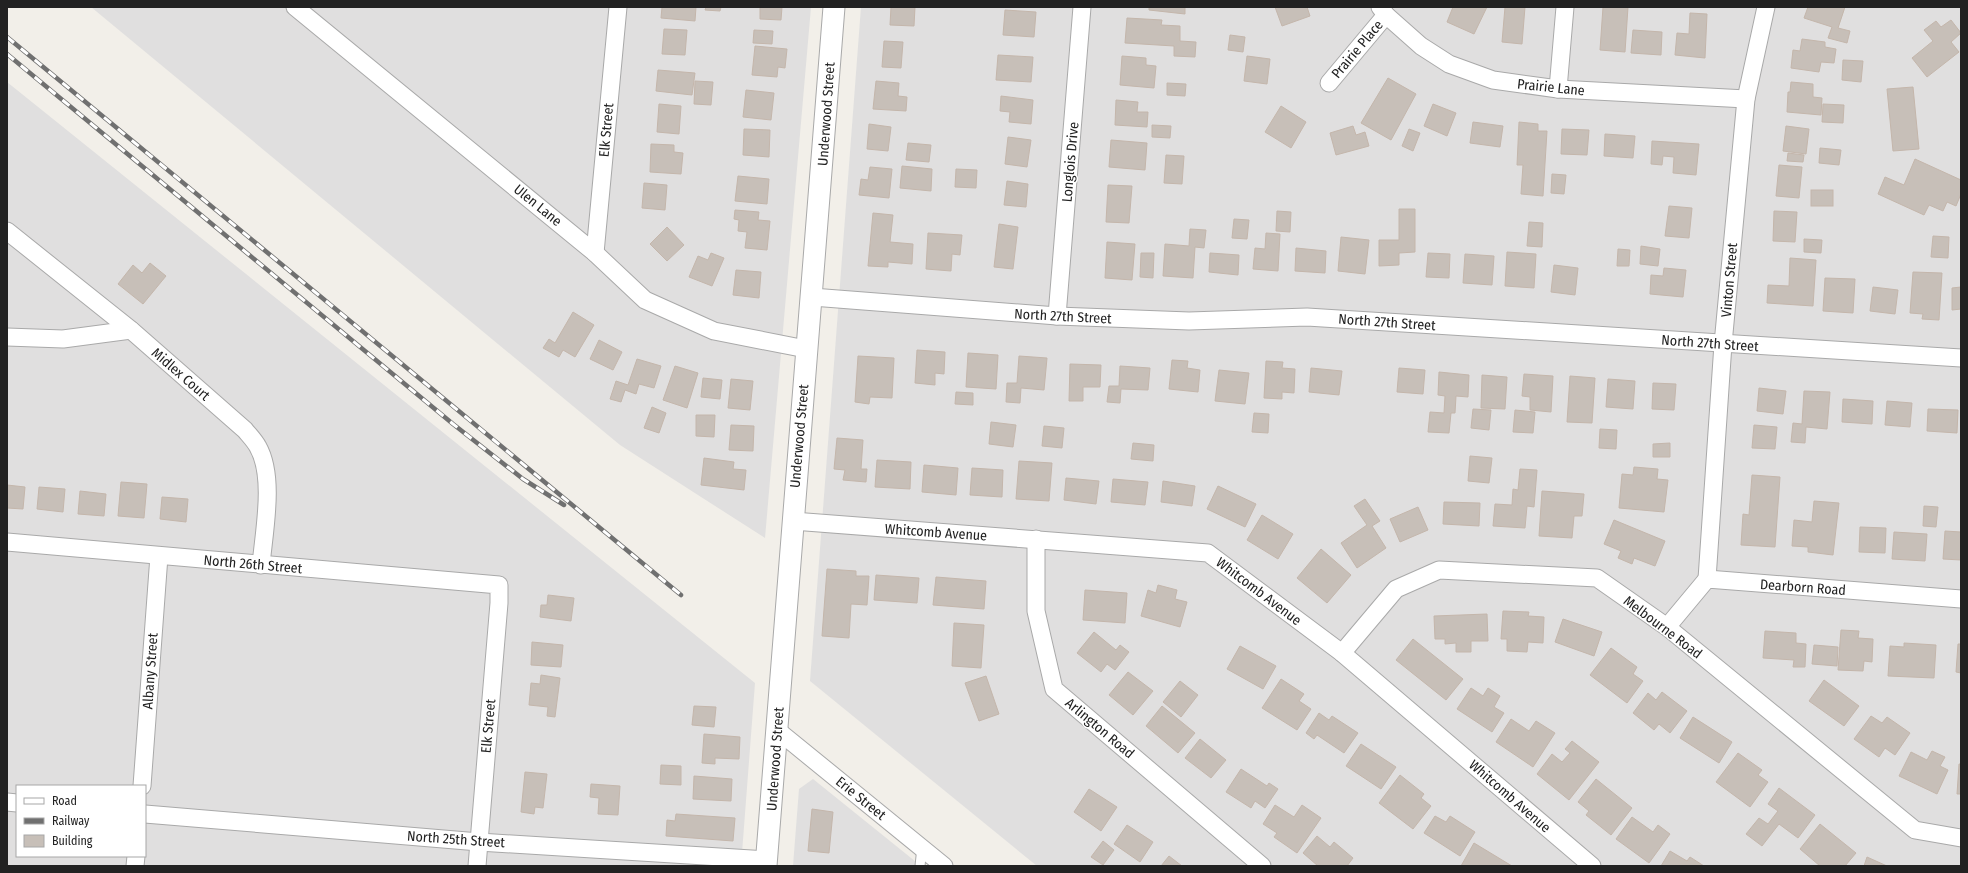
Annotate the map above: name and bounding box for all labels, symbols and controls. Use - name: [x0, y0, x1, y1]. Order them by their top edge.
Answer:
- street label: Prairie Place: [1328, 17, 1387, 82]
- street label: Underwood Street: [814, 61, 839, 167]
- street label: Prairie Lane: [1516, 76, 1586, 100]
- street label: Elk Street: [596, 102, 617, 158]
- street label: Longlois Drive: [1059, 121, 1082, 203]
- street label: Ulen Lane: [510, 181, 565, 230]
- street label: Vinton Street: [1718, 242, 1741, 318]
- street label: North 27th Street: [1014, 305, 1112, 328]
- street label: North 27th Street: [1338, 311, 1437, 334]
- street label: North 27th Street: [1661, 332, 1760, 355]
- street label: Midlex Court: [148, 344, 214, 405]
- street label: Underwood Street: [786, 383, 813, 489]
- street label: Whitcomb Avenue: [884, 520, 988, 545]
- street label: North 26th Street: [203, 552, 303, 577]
- street label: Whitcomb Avenue: [1213, 554, 1305, 629]
- street label: Dearborn Road: [1759, 576, 1846, 599]
- street label: Melbourne Road: [1620, 592, 1705, 663]
- street label: Albany Street: [139, 632, 162, 710]
- street label: Arlington Road: [1062, 695, 1138, 762]
- street label: Elk Street: [478, 698, 499, 754]
- street label: Underwood Street: [763, 706, 788, 812]
- street label: Whitcomb Avenue: [1465, 756, 1554, 836]
- street label: Erie Street: [832, 773, 889, 824]
- legend: [16, 785, 146, 857]
- text: Road: [52, 794, 77, 808]
- text: Railway: [52, 814, 90, 828]
- street label: North 25th Street: [406, 828, 506, 851]
- text: Building: [52, 834, 93, 848]

